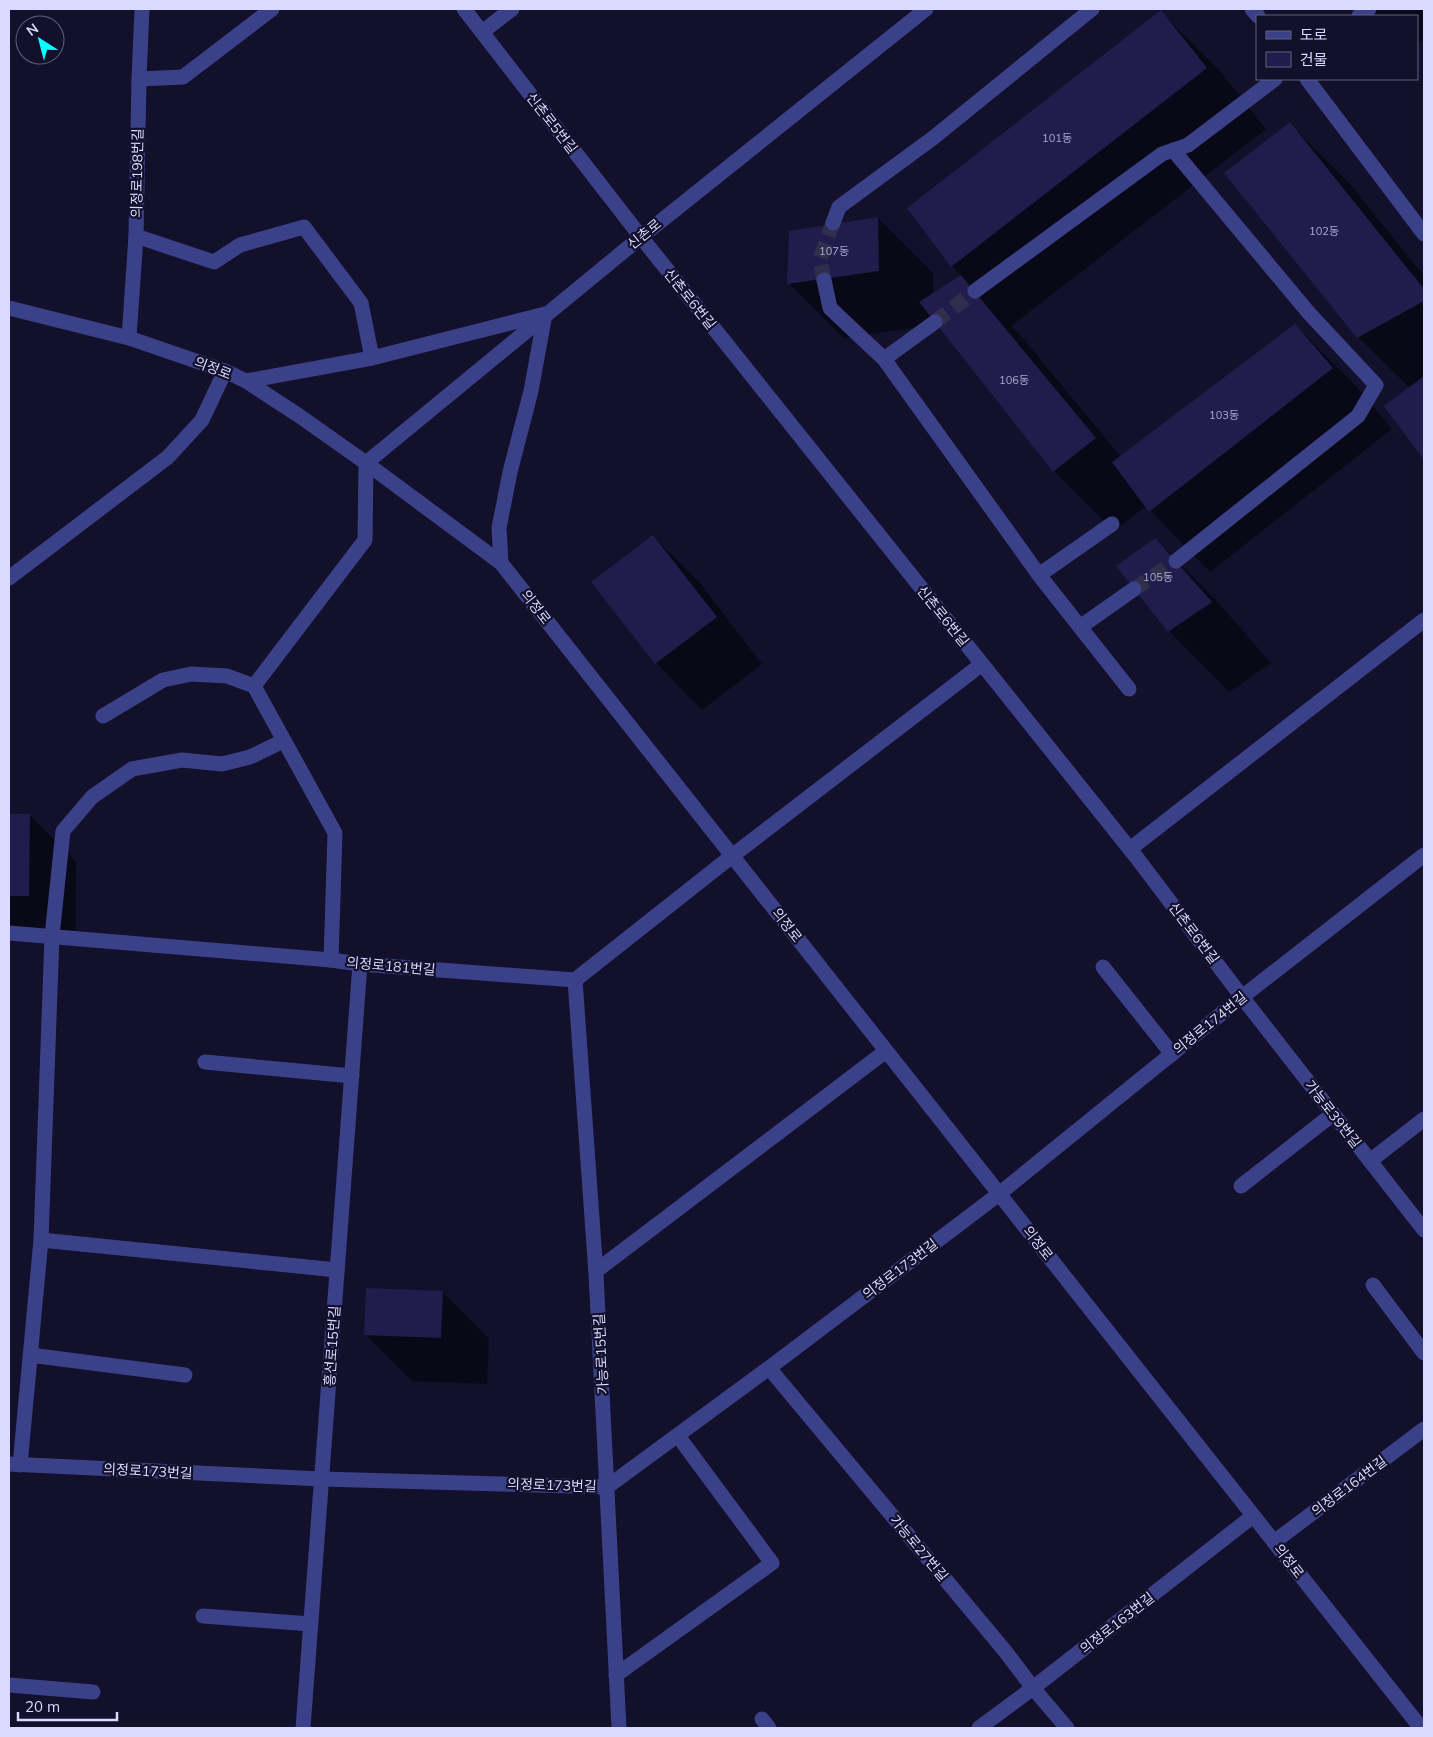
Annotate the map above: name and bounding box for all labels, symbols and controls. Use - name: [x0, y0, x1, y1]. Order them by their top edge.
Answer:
- north arrow: [15, 15, 65, 65]
- legend: [1256, 15, 1418, 80]
- text: N: [23, 19, 42, 40]
- text: 도로: [1300, 25, 1328, 44]
- text: 건물: [1300, 50, 1328, 69]
- street label: 신촌로5번길: [522, 89, 582, 157]
- street label: 의정로198번길: [127, 128, 147, 218]
- house number: 101동: [1042, 131, 1072, 145]
- street label: 신촌로: [623, 215, 665, 253]
- house number: 102동: [1309, 224, 1339, 238]
- house number: 107동: [819, 244, 849, 258]
- street label: 신촌로6번길: [660, 265, 720, 333]
- street label: 의정로: [192, 353, 234, 383]
- house number: 106동: [999, 373, 1029, 387]
- house number: 103동: [1209, 408, 1239, 422]
- house number: 105동: [1143, 570, 1173, 584]
- street label: 신촌로6번길: [913, 582, 973, 650]
- street label: 의정로: [517, 586, 555, 628]
- street label: 신촌로6번길: [1165, 899, 1223, 967]
- street label: 의정로: [768, 904, 806, 946]
- street label: 의정로181번길: [346, 953, 436, 979]
- street label: 의정로174번길: [1170, 988, 1250, 1058]
- street label: 가능로39번길: [1301, 1076, 1365, 1152]
- street label: 의정로: [1019, 1222, 1057, 1264]
- street label: 의정로173번길: [859, 1235, 941, 1303]
- street label: 흥선로15번길: [320, 1305, 344, 1387]
- street label: 가능로15번길: [590, 1313, 612, 1395]
- street label: 의정로164번길: [1308, 1452, 1390, 1520]
- street label: 의정로173번길: [103, 1460, 193, 1482]
- street label: 의정로173번길: [507, 1474, 597, 1496]
- street label: 가능로27번길: [886, 1511, 952, 1585]
- street label: 의정로: [1270, 1540, 1308, 1582]
- street label: 의정로163번길: [1076, 1588, 1158, 1658]
- scale bar: [18, 1690, 116, 1722]
- text: 20 m: [25, 1697, 60, 1716]

